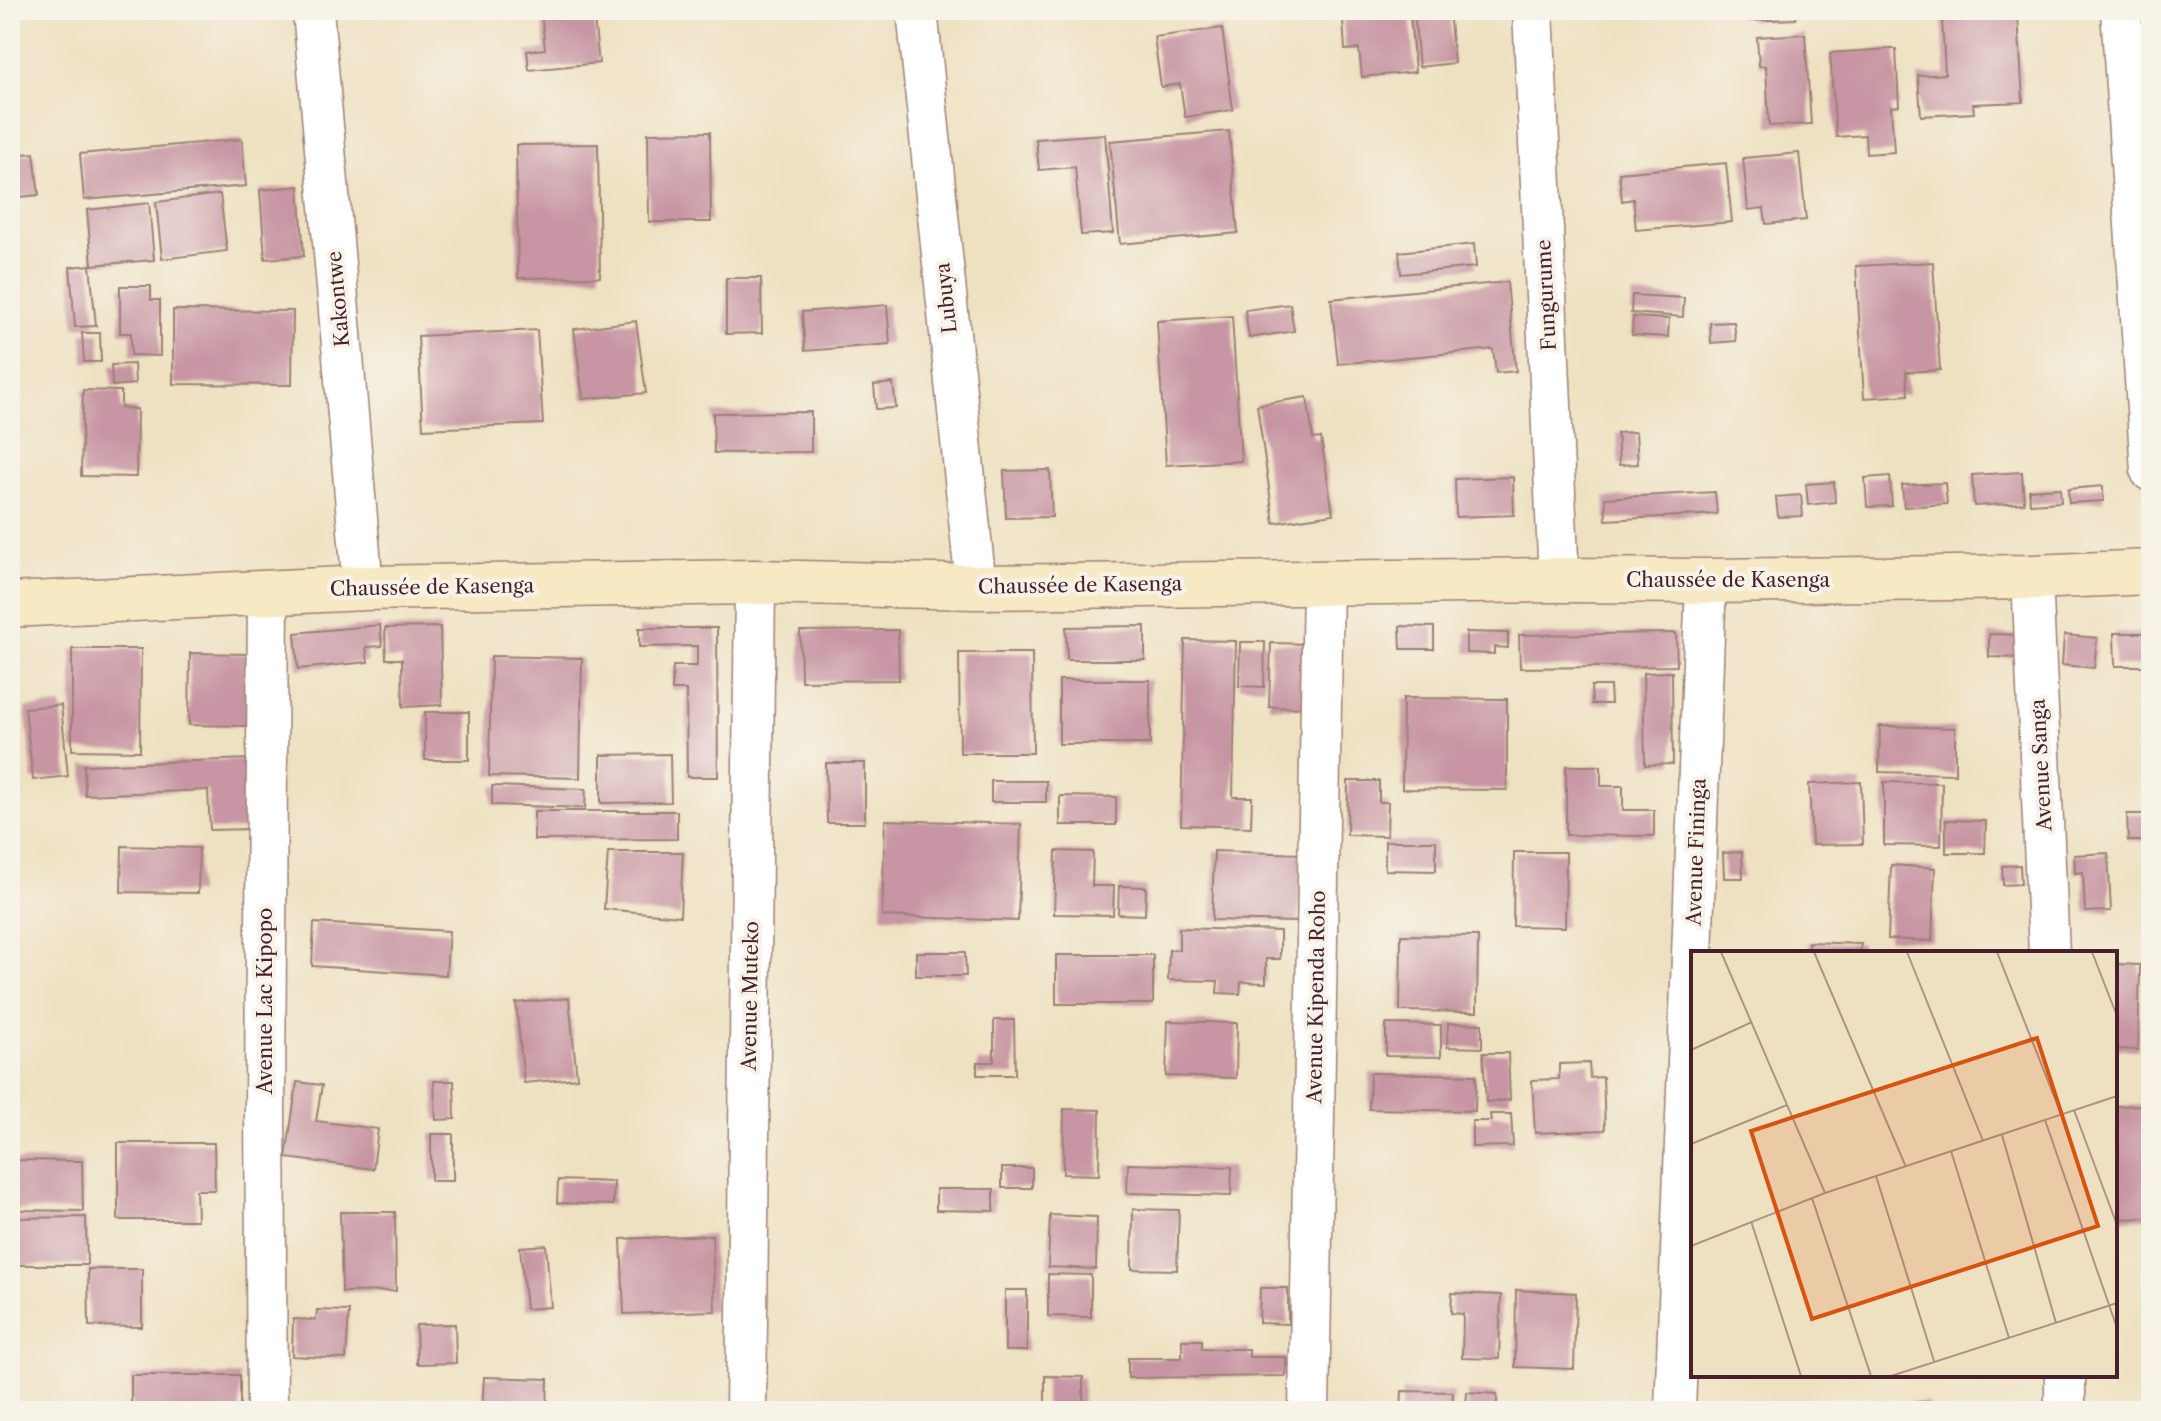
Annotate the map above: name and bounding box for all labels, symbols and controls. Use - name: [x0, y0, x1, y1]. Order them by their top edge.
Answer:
- street label: Fungurume: [1531, 239, 1561, 351]
- street label: Kakontwe: [322, 250, 354, 348]
- street label: Lubuya: [930, 261, 962, 334]
- street label: Chaussée de Kasenga: [1626, 568, 1831, 592]
- street label: Chaussée de Kasenga: [978, 571, 1183, 599]
- street label: Chaussée de Kasenga: [330, 573, 535, 601]
- street label: Avenue Sanga: [2026, 698, 2057, 833]
- street label: Avenue Fininga: [1681, 777, 1711, 927]
- street label: Avenue Kipenda Roho: [1302, 890, 1330, 1105]
- street label: Avenue Lac Kipopo: [253, 908, 277, 1095]
- street label: Avenue Muteko: [737, 921, 763, 1072]
- inset map: [1691, 951, 2117, 1377]

